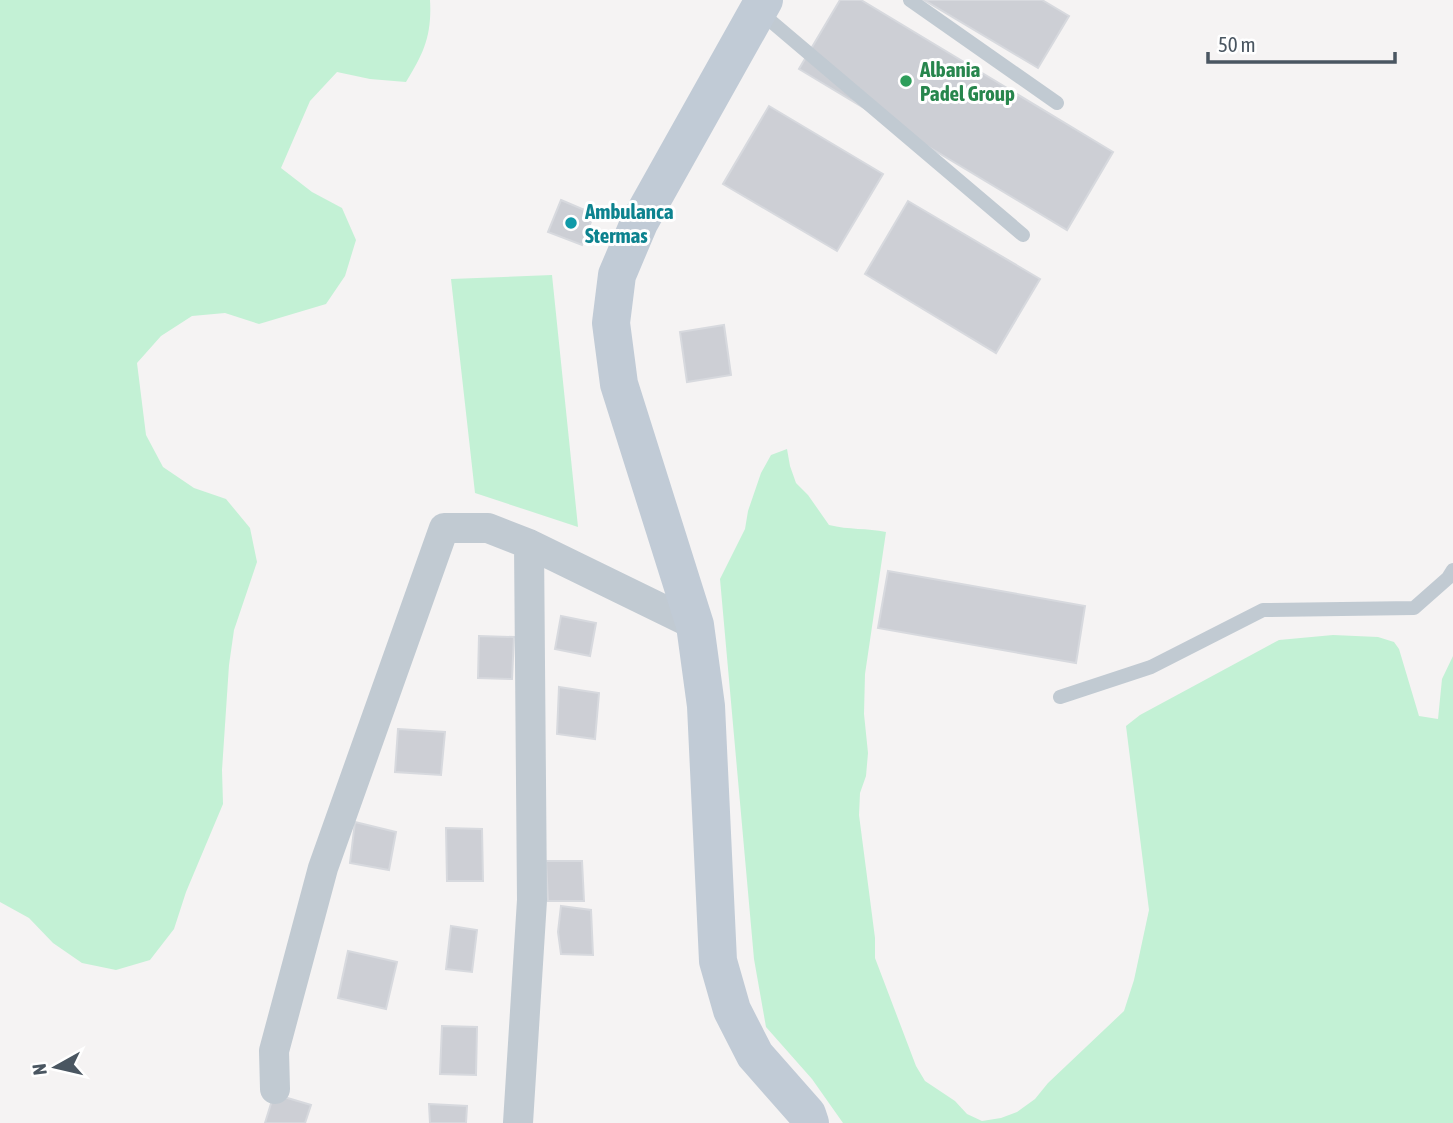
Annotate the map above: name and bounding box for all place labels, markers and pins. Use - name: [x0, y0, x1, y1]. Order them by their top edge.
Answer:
- place label: Albania Padel Group: [919, 57, 1015, 105]
- marker: Albania Padel Group: [898, 73, 914, 89]
- place label: Ambulanca Stermas: [584, 199, 674, 247]
- marker: Ambulanca Stermas: [563, 215, 579, 231]

